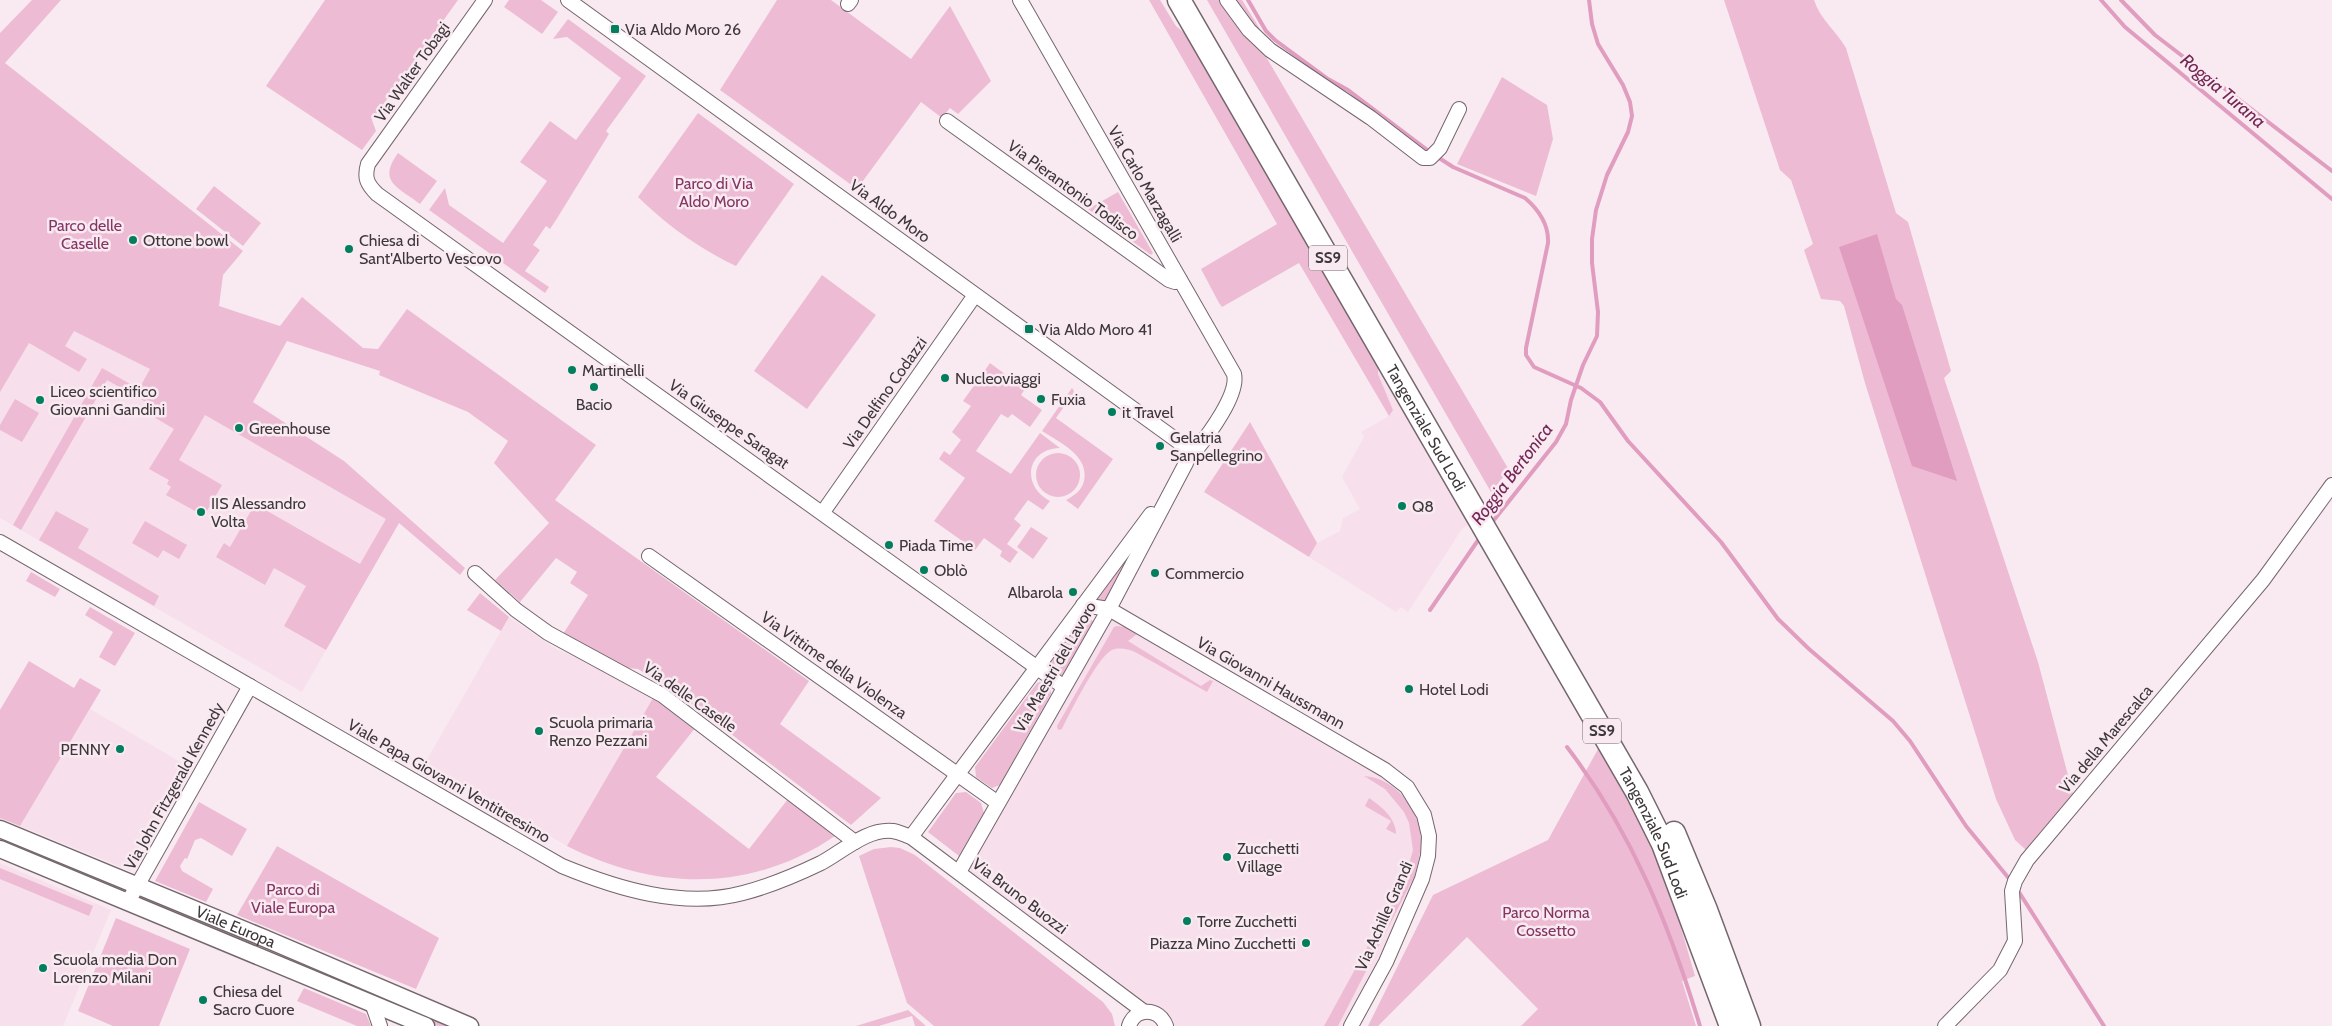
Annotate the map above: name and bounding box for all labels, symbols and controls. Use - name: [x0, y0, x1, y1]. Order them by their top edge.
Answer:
- street label: Via Walter Tobagi: [371, 18, 453, 126]
- place label: Via Aldo Moro 26: [625, 20, 741, 39]
- marker: Via Aldo Moro 26: [609, 23, 621, 35]
- water label: Roggia Turana: [2176, 49, 2270, 133]
- street label: Via Carlo Marzagalli: [1104, 122, 1186, 246]
- street label: Via Pierantonio Todisco: [1004, 136, 1142, 244]
- park label: Parco di Via Aldo Moro: [675, 174, 754, 211]
- street label: Via Aldo Moro: [846, 175, 934, 247]
- park label: Parco delle Caselle: [48, 216, 122, 253]
- place label: Ottone bowl: [143, 231, 229, 250]
- place label: Chiesa di Sant'Alberto Vescovo: [359, 231, 502, 268]
- marker: Ottone bowl: [127, 234, 139, 246]
- marker: Chiesa di Sant'Alberto Vescovo: [343, 243, 355, 255]
- road number: SS9: [1309, 246, 1347, 270]
- place label: Via Aldo Moro 41: [1039, 320, 1152, 339]
- marker: Via Aldo Moro 41: [1023, 323, 1035, 335]
- street label: Via Delfino Codazzi: [839, 333, 931, 453]
- place label: Martinelli: [582, 361, 645, 380]
- street label: Tangenziale Sud Lodi: [1382, 361, 1470, 494]
- marker: Martinelli: [566, 364, 578, 376]
- place label: Nucleoviaggi: [955, 369, 1041, 388]
- marker: Nucleoviaggi: [939, 372, 951, 384]
- street label: Via Giuseppe Saragat: [665, 375, 793, 473]
- marker: Bacio: [588, 381, 600, 393]
- place label: Liceo scientifico Giovanni Gandini: [50, 382, 165, 419]
- place label: Fuxia: [1051, 390, 1086, 409]
- marker: Fuxia: [1035, 393, 1047, 405]
- marker: Liceo scientifico Giovanni Gandini: [34, 394, 46, 406]
- place label: Bacio: [576, 395, 613, 414]
- place label: it Travel: [1122, 403, 1174, 422]
- marker: it Travel: [1106, 406, 1118, 418]
- place label: Greenhouse: [249, 419, 331, 438]
- water label: Roggia Bertonica: [1466, 419, 1558, 529]
- marker: Greenhouse: [233, 422, 245, 434]
- place label: Gelatria Sanpellegrino: [1170, 428, 1263, 465]
- marker: Gelatria Sanpellegrino: [1154, 440, 1166, 452]
- place label: IIS Alessandro Volta: [211, 494, 306, 531]
- place label: Q8: [1412, 497, 1434, 516]
- marker: Q8: [1396, 500, 1408, 512]
- marker: IIS Alessandro Volta: [195, 506, 207, 518]
- place label: Piada Time: [899, 536, 973, 555]
- marker: Piada Time: [883, 539, 895, 551]
- place label: Oblò: [934, 561, 968, 580]
- marker: Oblò: [918, 564, 930, 576]
- place label: Commercio: [1165, 564, 1244, 583]
- marker: Commercio: [1149, 567, 1161, 579]
- place label: Albarola: [1008, 583, 1063, 602]
- marker: Albarola: [1067, 586, 1079, 598]
- street label: Via Maestri del Lavoro: [1010, 598, 1100, 736]
- street label: Via Vittime della Violenza: [757, 607, 911, 723]
- street label: Via Giovanni Haussmann: [1193, 633, 1349, 733]
- street label: Via delle Caselle: [640, 658, 740, 736]
- place label: Hotel Lodi: [1419, 680, 1489, 699]
- street label: Via della Marescalca: [2055, 681, 2157, 797]
- marker: Hotel Lodi: [1403, 683, 1415, 695]
- street label: Via John Fitzgerald Kennedy: [120, 699, 228, 873]
- place label: Scuola primaria Renzo Pezzani: [549, 713, 653, 750]
- street label: Viale Papa Giovanni Ventitreesimo: [344, 715, 554, 847]
- road number: SS9: [1583, 718, 1621, 744]
- marker: Scuola primaria Renzo Pezzani: [533, 725, 545, 737]
- place label: PENNY: [60, 740, 111, 759]
- marker: PENNY: [114, 743, 126, 755]
- street label: Tangenziale Sud Lodi: [1615, 764, 1692, 901]
- place label: Zucchetti Village: [1237, 839, 1299, 876]
- marker: Zucchetti Village: [1221, 851, 1233, 863]
- street label: Via Bruno Buozzi: [969, 854, 1071, 938]
- street label: Via Achille Grandi: [1351, 858, 1417, 974]
- park label: Parco di Viale Europa: [251, 880, 335, 917]
- street label: Viale Europa: [193, 901, 279, 951]
- park label: Parco Norma Cossetto: [1502, 903, 1590, 940]
- place label: Torre Zucchetti: [1197, 912, 1297, 931]
- marker: Torre Zucchetti: [1181, 915, 1193, 927]
- place label: Piazza Mino Zucchetti: [1150, 934, 1296, 953]
- marker: Piazza Mino Zucchetti: [1300, 937, 1312, 949]
- place label: Scuola media Don Lorenzo Milani: [53, 950, 177, 987]
- marker: Scuola media Don Lorenzo Milani: [37, 962, 49, 974]
- place label: Chiesa del Sacro Cuore: [213, 982, 294, 1019]
- marker: Chiesa del Sacro Cuore: [197, 994, 209, 1006]

